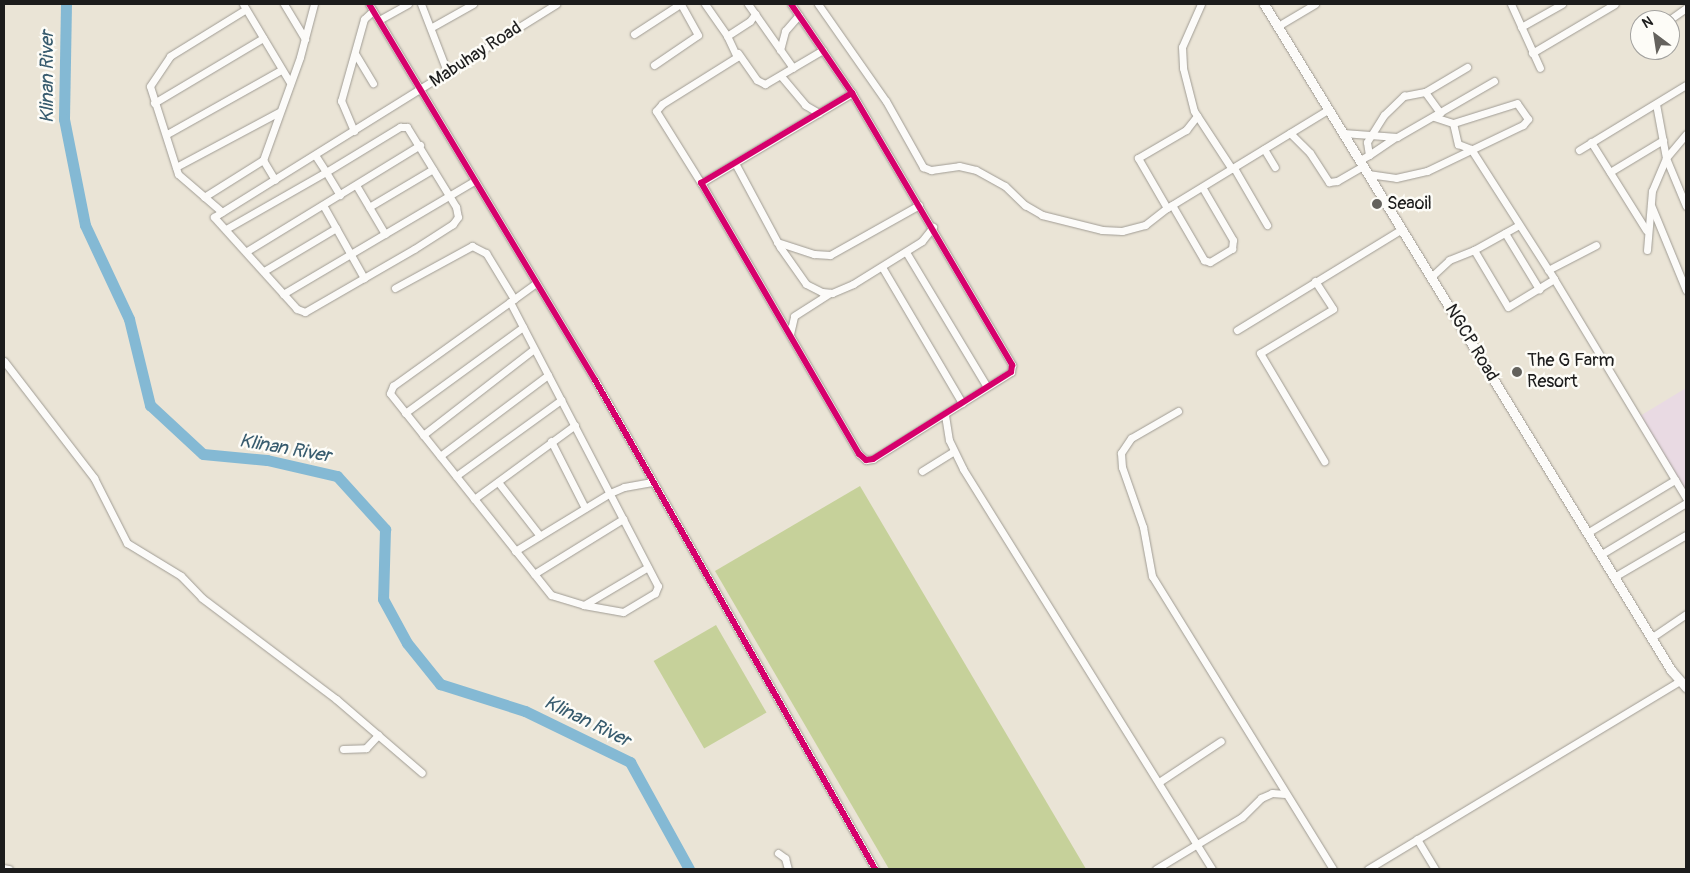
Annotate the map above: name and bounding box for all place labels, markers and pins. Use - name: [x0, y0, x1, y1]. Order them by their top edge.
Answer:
- place label: Seaoil: [1387, 193, 1432, 215]
- marker: Seaoil: [1371, 198, 1383, 210]
- place label: The G Farm Resort: [1527, 351, 1615, 394]
- marker: The G Farm Resort: [1511, 366, 1523, 378]

